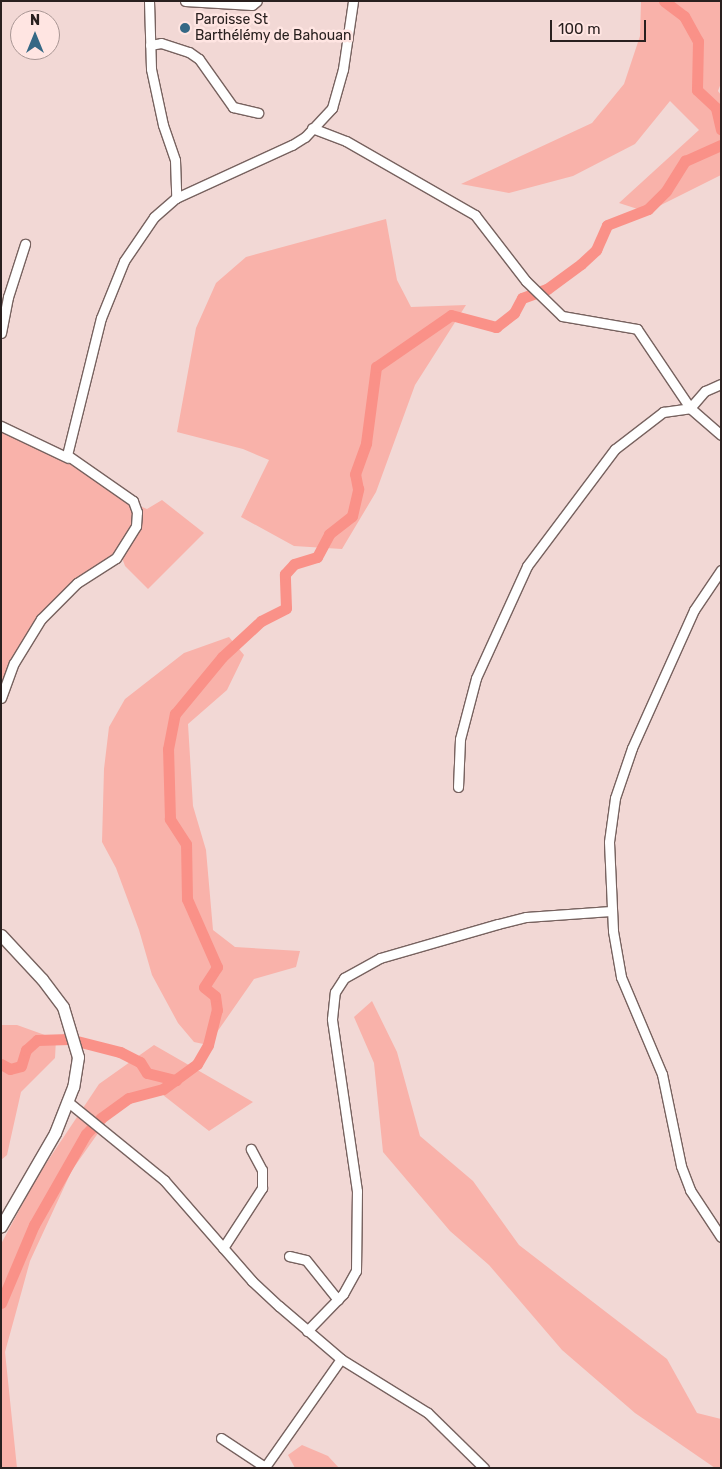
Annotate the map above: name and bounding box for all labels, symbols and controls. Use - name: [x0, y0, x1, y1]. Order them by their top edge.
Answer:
- north arrow: [10, 10, 60, 60]
- scale bar: [552, 10, 648, 42]
- text: N: [30, 12, 40, 29]
- place label: Paroisse St Barthélémy de Bahouan: [195, 12, 352, 44]
- text: 100 m: [558, 20, 600, 38]
- marker: Paroisse St Barthélémy de Bahouan: [179, 22, 191, 34]

